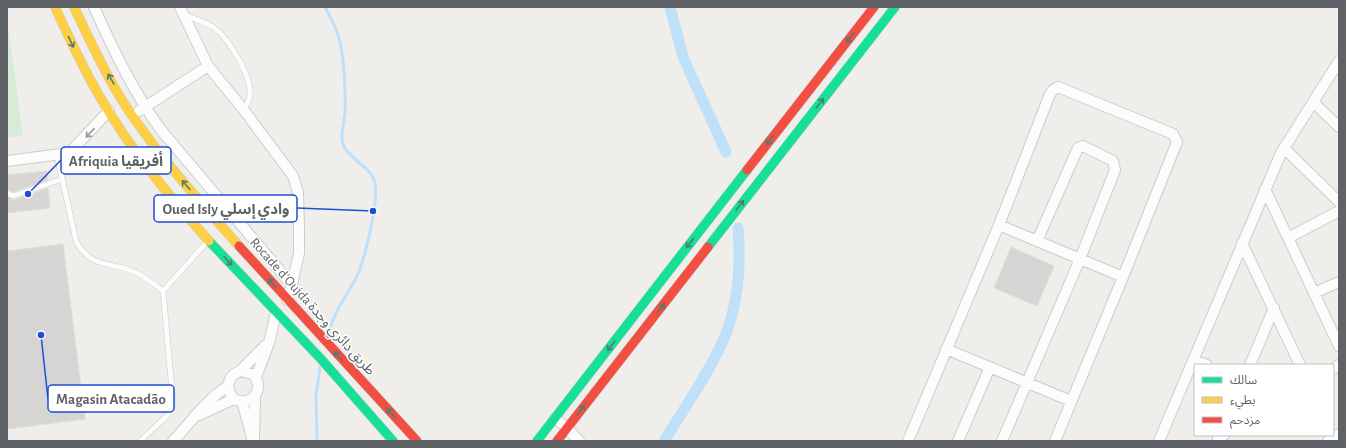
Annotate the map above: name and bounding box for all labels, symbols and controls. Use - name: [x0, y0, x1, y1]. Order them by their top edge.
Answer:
- one-way arrow: [846, 32, 854, 43]
- one-way arrow: [68, 36, 75, 48]
- one-way arrow: [107, 73, 115, 85]
- one-way arrow: [816, 97, 825, 108]
- one-way arrow: [85, 128, 95, 138]
- one-way arrow: [766, 135, 774, 146]
- callout: Afriquia أفريقيا: [61, 147, 171, 174]
- text: Afriquia أفريقيا: [69, 151, 163, 170]
- one-way arrow: [181, 180, 190, 191]
- callout: Oued Isly وادي إسلي: [154, 195, 297, 222]
- one-way arrow: [736, 199, 745, 210]
- text: Oued Isly وادي إسلي: [162, 202, 290, 220]
- street label: Rocade d'Oujda طريق دائري وجدة: [245, 235, 377, 380]
- one-way arrow: [686, 237, 694, 248]
- one-way arrow: [223, 256, 232, 266]
- one-way arrow: [268, 278, 277, 288]
- one-way arrow: [656, 302, 665, 313]
- one-way arrow: [607, 340, 615, 351]
- one-way arrow: [334, 351, 343, 361]
- legend: [1194, 364, 1334, 436]
- text: سالك: [1230, 374, 1257, 386]
- callout: Magasin Atacadão: [48, 385, 174, 412]
- text: Magasin Atacadão: [56, 392, 166, 407]
- text: بطيء: [1230, 394, 1256, 410]
- one-way arrow: [577, 405, 585, 416]
- one-way arrow: [386, 408, 396, 418]
- text: مزدحم: [1230, 414, 1260, 429]

